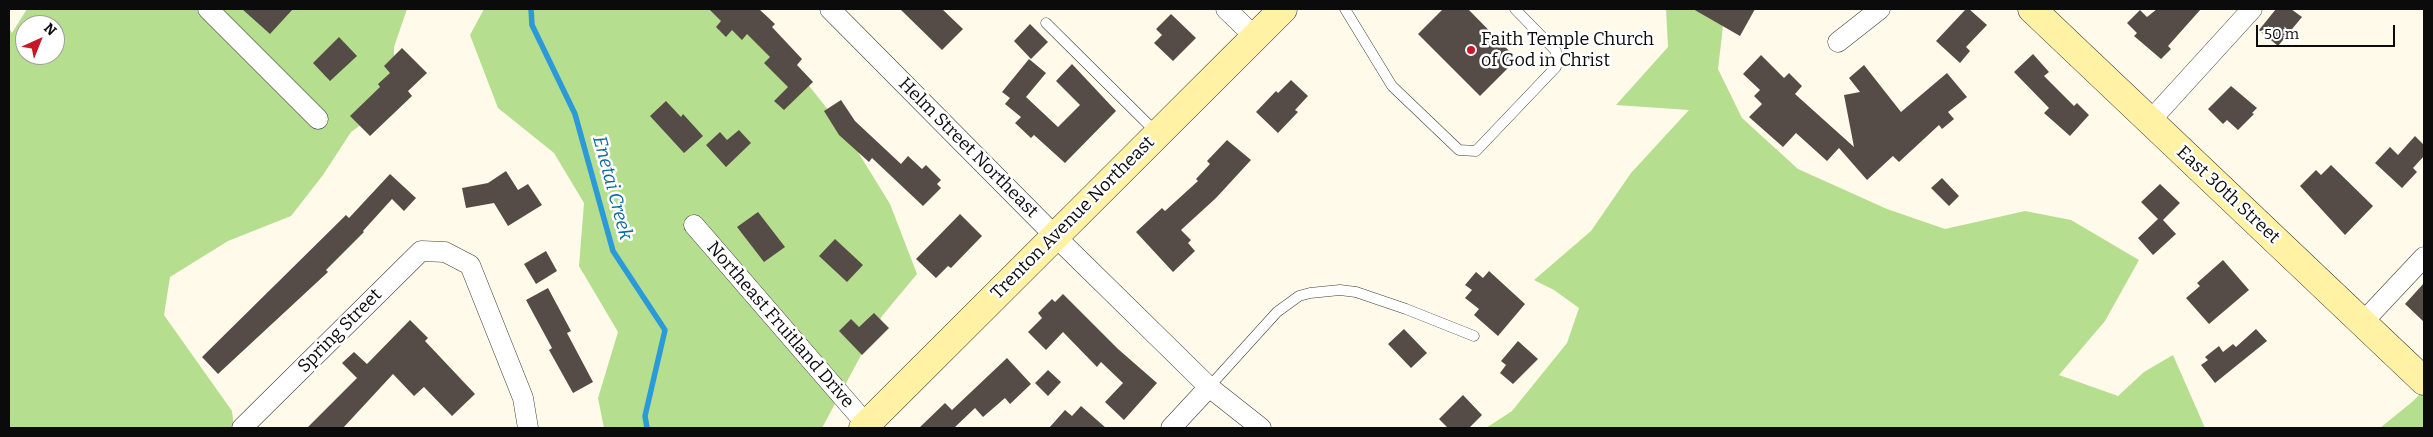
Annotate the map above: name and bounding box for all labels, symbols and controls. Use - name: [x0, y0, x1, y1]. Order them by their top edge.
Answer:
- north arrow: [15, 15, 65, 65]
- scale bar: [2258, 15, 2397, 47]
- text: N: [40, 20, 60, 39]
- text: 50 m: [2264, 25, 2299, 43]
- place label: Faith Temple Church of God in Christ: [1481, 29, 1654, 72]
- marker: Faith Temple Church of God in Christ: [1465, 44, 1477, 56]
- street label: Helm Street Northeast: [894, 74, 1042, 222]
- street label: Trenton Avenue Northeast: [987, 132, 1159, 304]
- water label: Enetai Creek: [587, 133, 637, 243]
- street label: East 30th Street: [2172, 142, 2284, 248]
- street label: Northeast Fruitland Drive: [702, 237, 858, 413]
- street label: Spring Street: [294, 285, 386, 377]

